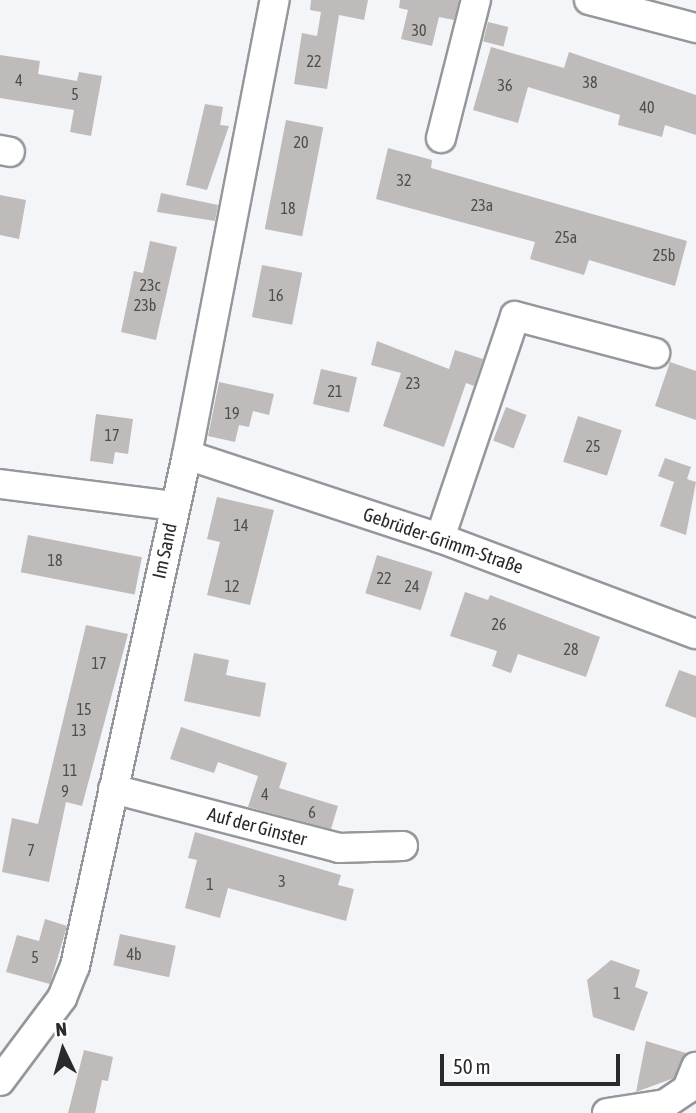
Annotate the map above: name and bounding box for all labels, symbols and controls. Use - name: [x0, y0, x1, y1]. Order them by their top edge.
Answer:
- house number: 30: [411, 20, 427, 40]
- house number: 22: [306, 51, 322, 71]
- house number: 4: [15, 70, 23, 90]
- house number: 38: [582, 72, 598, 92]
- house number: 36: [497, 75, 513, 95]
- house number: 5: [71, 84, 79, 104]
- house number: 40: [639, 97, 655, 117]
- house number: 20: [293, 132, 309, 152]
- house number: 32: [396, 170, 412, 190]
- house number: 23a: [471, 195, 493, 215]
- house number: 18: [280, 198, 296, 218]
- house number: 25a: [555, 227, 577, 247]
- house number: 25b: [653, 245, 675, 265]
- house number: 23c: [140, 275, 160, 295]
- house number: 16: [268, 285, 284, 305]
- house number: 23b: [134, 295, 156, 315]
- house number: 23: [405, 373, 421, 393]
- house number: 21: [327, 381, 343, 401]
- house number: 19: [224, 403, 240, 423]
- house number: 17: [104, 425, 120, 445]
- house number: 25: [585, 436, 601, 456]
- street label: Gebrüder-Grimm-Straße: [360, 503, 526, 579]
- house number: 14: [233, 515, 249, 535]
- street label: Im Sand: [148, 521, 182, 581]
- house number: 18: [47, 550, 63, 570]
- house number: 22: [376, 568, 392, 588]
- house number: 12: [224, 576, 240, 596]
- house number: 24: [404, 576, 420, 596]
- house number: 26: [491, 614, 507, 634]
- house number: 28: [563, 639, 579, 659]
- house number: 17: [91, 653, 107, 673]
- house number: 15: [76, 699, 92, 719]
- house number: 13: [71, 720, 87, 740]
- house number: 11: [62, 760, 78, 780]
- house number: 9: [61, 781, 69, 801]
- house number: 4: [261, 784, 269, 804]
- house number: 6: [308, 802, 316, 822]
- street label: Auf der Ginster: [205, 803, 309, 851]
- house number: 7: [27, 840, 35, 860]
- house number: 3: [278, 871, 286, 891]
- house number: 1: [206, 874, 214, 894]
- house number: 4b: [126, 944, 142, 964]
- house number: 5: [31, 947, 39, 967]
- house number: 1: [613, 983, 621, 1003]
- north arrow: [28, 1015, 98, 1085]
- text: N: [55, 1018, 68, 1041]
- scale bar: [444, 1040, 624, 1084]
- text: 50 m: [453, 1054, 491, 1078]

